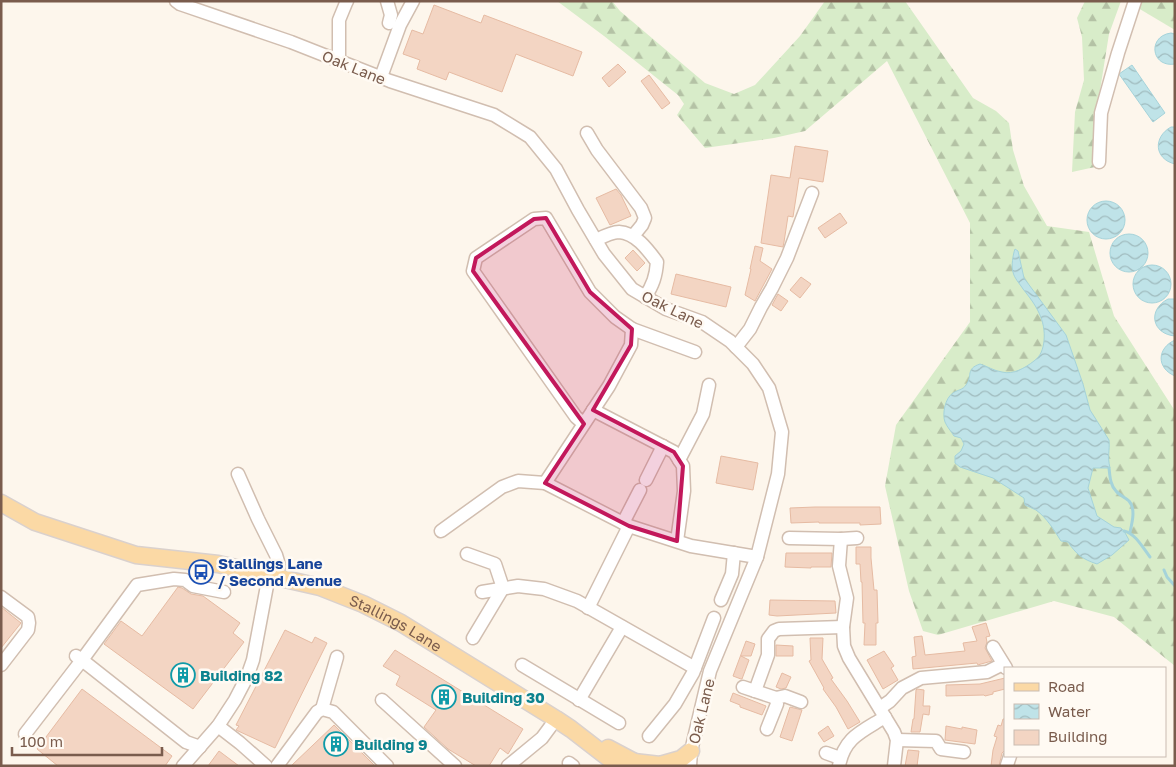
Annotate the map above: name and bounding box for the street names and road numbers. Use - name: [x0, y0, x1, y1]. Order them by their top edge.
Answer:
- street label: Oak Lane: [320, 46, 389, 88]
- street label: Oak Lane: [639, 286, 707, 332]
- street label: Stallings Lane: [347, 591, 445, 655]
- street label: Oak Lane: [684, 676, 718, 746]

